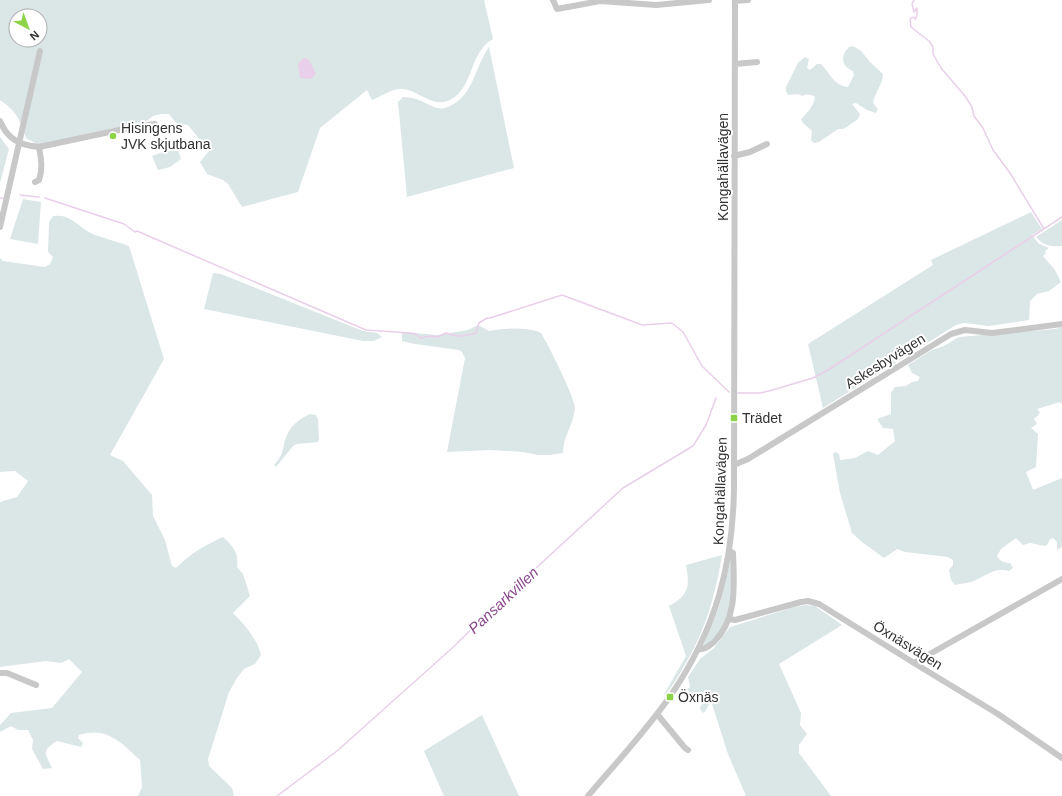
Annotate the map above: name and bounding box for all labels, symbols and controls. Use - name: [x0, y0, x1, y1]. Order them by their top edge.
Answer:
- north arrow: [8, 8, 48, 48]
- text: N: [28, 28, 41, 43]
- street label: Kongahällavägen: [715, 113, 731, 221]
- place label: Hisingens JVK skjutbana: [121, 120, 211, 152]
- marker: Hisingens JVK skjutbana: [108, 131, 118, 141]
- street label: Askesbyvägen: [842, 330, 928, 392]
- place label: Trädet: [742, 410, 782, 426]
- marker: Trädet: [729, 413, 739, 423]
- street label: Kongahällavägen: [710, 437, 730, 545]
- water label: Pansarkvillen: [465, 563, 541, 637]
- street label: Öxnäsvägen: [870, 617, 946, 673]
- place label: Öxnäs: [678, 688, 718, 705]
- marker: Öxnäs: [665, 692, 675, 702]

